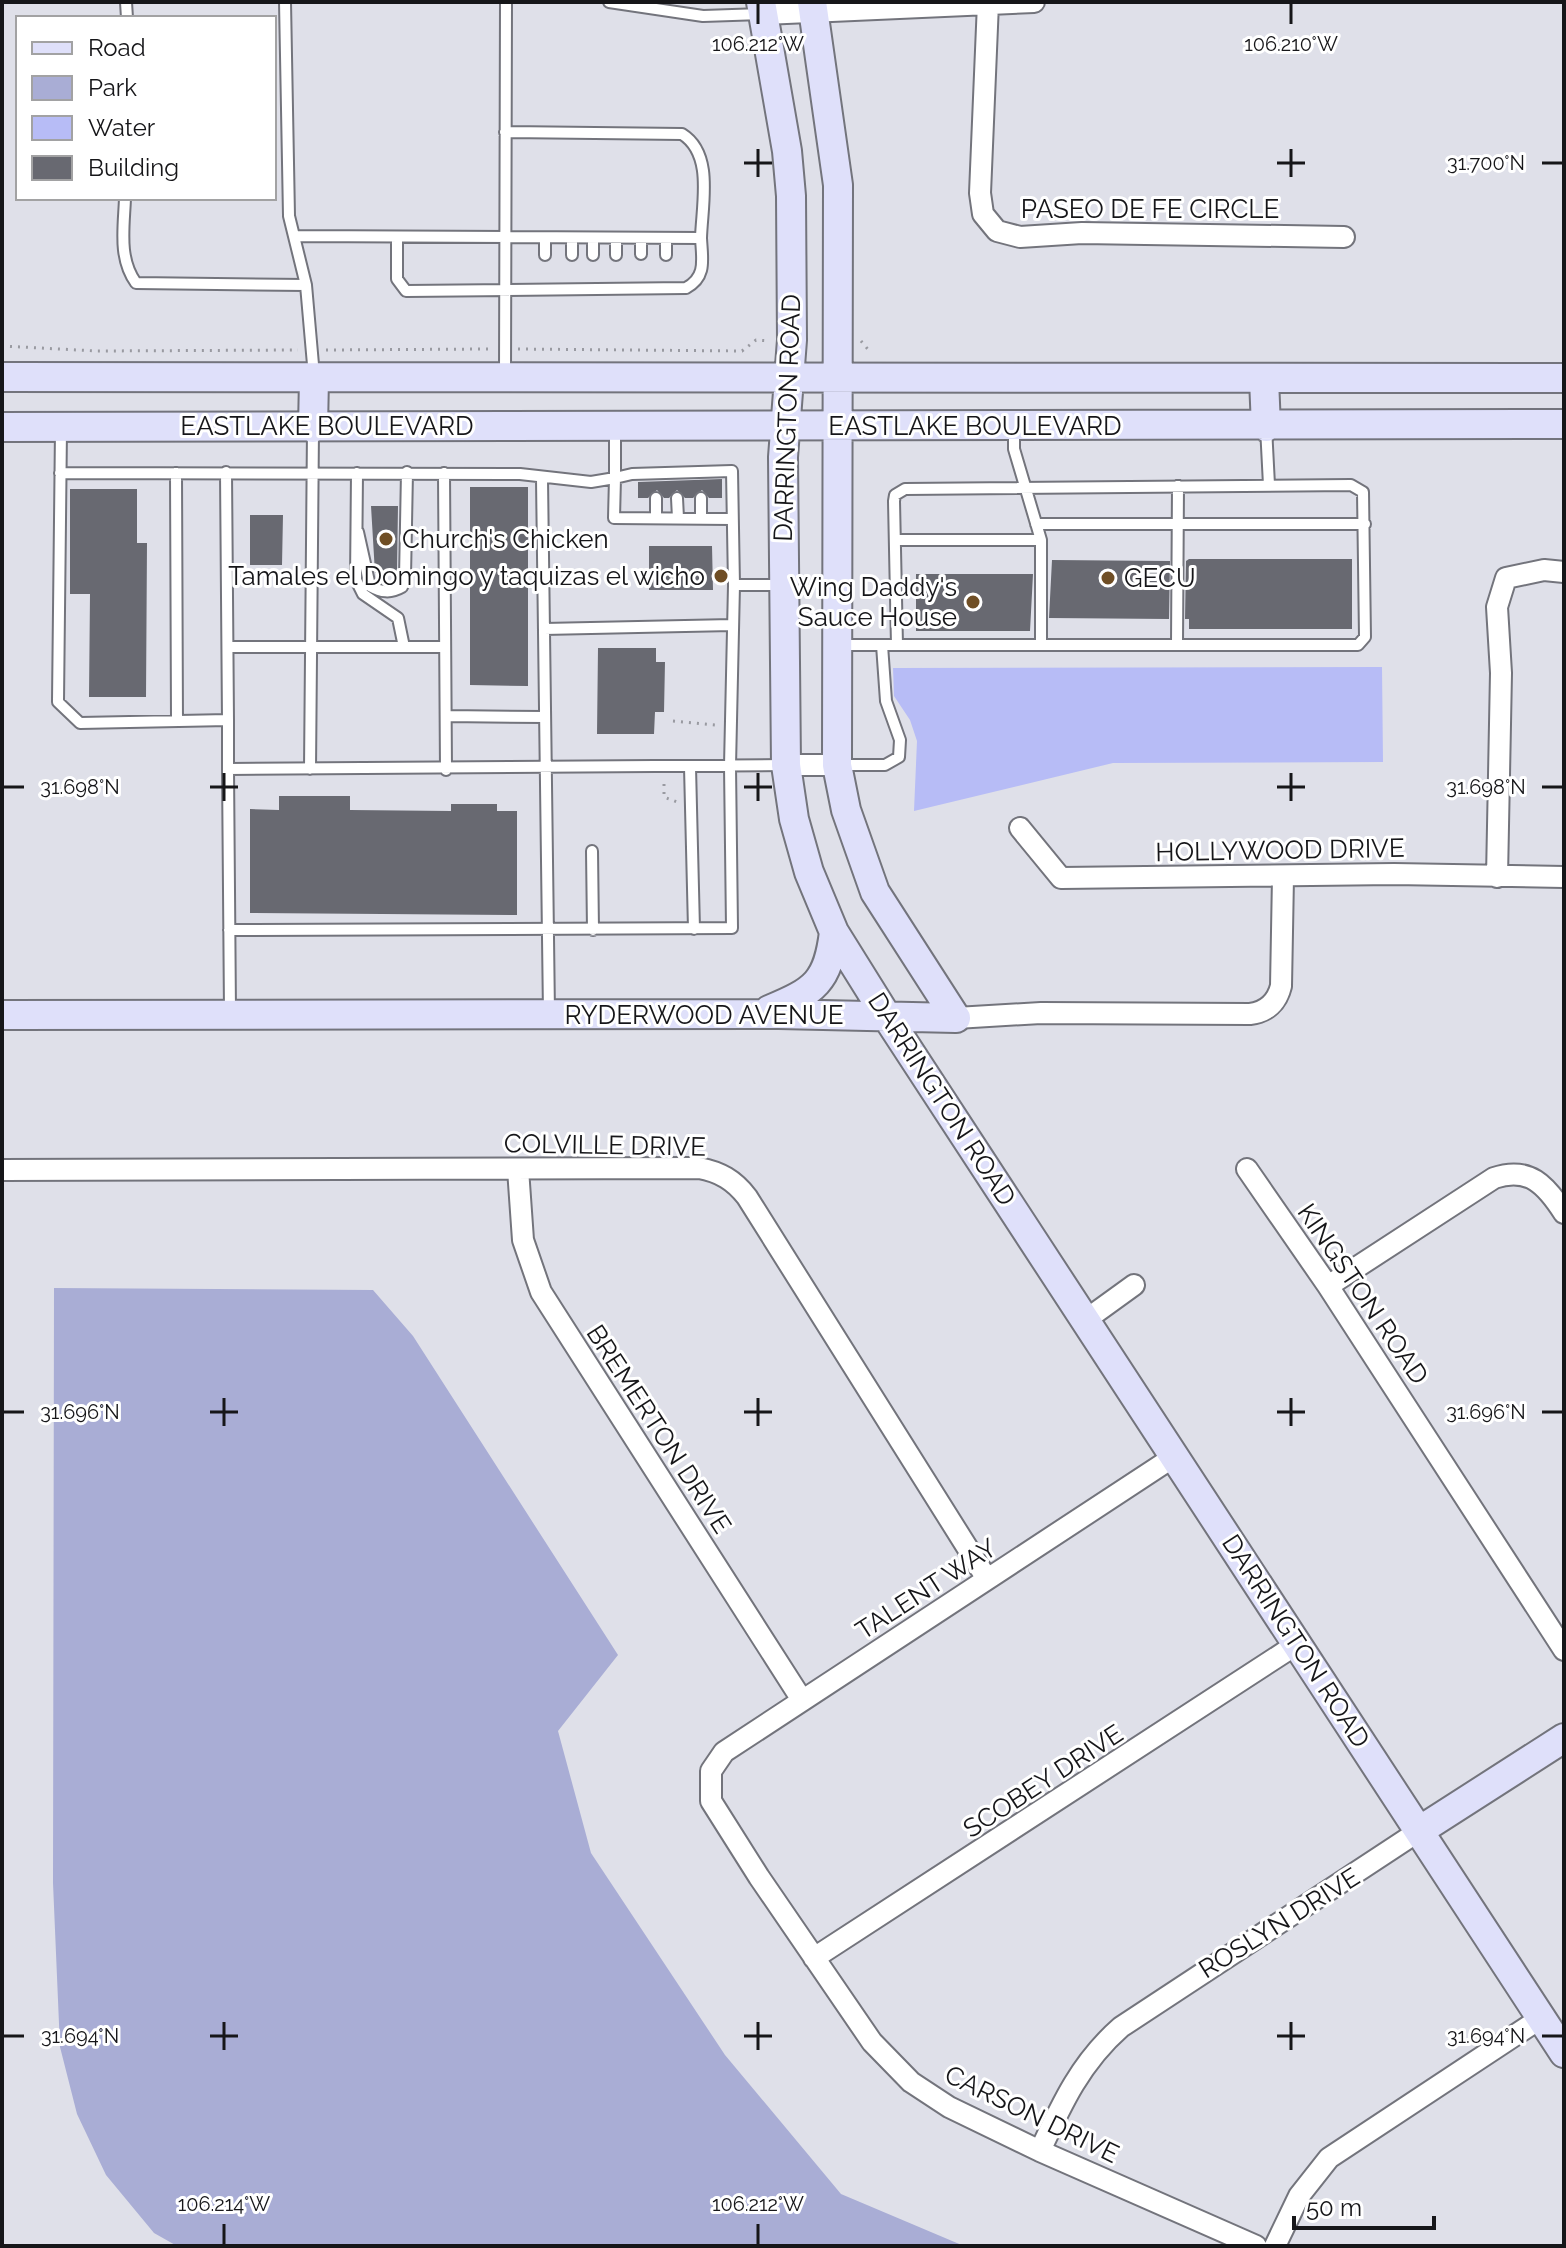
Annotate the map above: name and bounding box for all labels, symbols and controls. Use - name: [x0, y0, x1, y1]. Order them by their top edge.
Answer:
- legend: [16, 16, 276, 200]
- text: 106.212°W: [712, 32, 804, 56]
- text: 106.210°W: [1244, 32, 1338, 56]
- text: Road: [88, 33, 146, 62]
- text: Park: [88, 73, 137, 102]
- text: Water: [88, 113, 156, 142]
- text: 31.700°N: [1447, 151, 1525, 175]
- text: Building: [88, 153, 179, 182]
- street label: PASEO DE FE CIRCLE: [1021, 194, 1279, 224]
- street label: DARRINGTON ROAD: [768, 294, 806, 542]
- street label: EASTLAKE BOULEVARD: [180, 411, 474, 441]
- street label: EASTLAKE BOULEVARD: [828, 411, 1122, 441]
- place label: Church's Chicken: [402, 524, 609, 554]
- marker: Church's Chicken: [377, 530, 395, 548]
- place label: Tamales el Domingo y taquizas el wicho: [228, 561, 705, 591]
- place label: GECU: [1124, 563, 1196, 593]
- marker: Tamales el Domingo y taquizas el wicho: [712, 567, 730, 585]
- marker: GECU: [1099, 569, 1117, 587]
- place label: Wing Daddy's Sauce House: [790, 572, 957, 632]
- marker: Wing Daddy's Sauce House: [964, 593, 982, 611]
- text: 31.698°N: [40, 775, 120, 799]
- text: 31.698°N: [1446, 775, 1526, 799]
- street label: HOLLYWOOD DRIVE: [1155, 833, 1405, 867]
- street label: DARRINGTON ROAD: [862, 987, 1022, 1211]
- street label: RYDERWOOD AVENUE: [564, 1000, 844, 1030]
- street label: COLVILLE DRIVE: [504, 1128, 706, 1162]
- street label: KINGSTON ROAD: [1292, 1198, 1434, 1390]
- street label: BREMERTON DRIVE: [580, 1319, 738, 1539]
- text: 31.696°N: [40, 1400, 120, 1424]
- text: 31.696°N: [1446, 1400, 1526, 1424]
- street label: DARRINGTON ROAD: [1216, 1529, 1376, 1753]
- street label: TALENT WAY: [850, 1532, 1002, 1646]
- street label: SCOBEY DRIVE: [958, 1718, 1128, 1844]
- street label: ROSLYN DRIVE: [1193, 1862, 1365, 1984]
- text: 31.694°N: [41, 2024, 119, 2048]
- text: 31.694°N: [1447, 2024, 1525, 2048]
- street label: CARSON DRIVE: [940, 2059, 1124, 2169]
- scale bar: [1294, 2180, 1434, 2230]
- text: 106.214°W: [178, 2192, 270, 2216]
- text: 106.212°W: [712, 2192, 804, 2216]
- text: 50 m: [1306, 2193, 1362, 2222]

